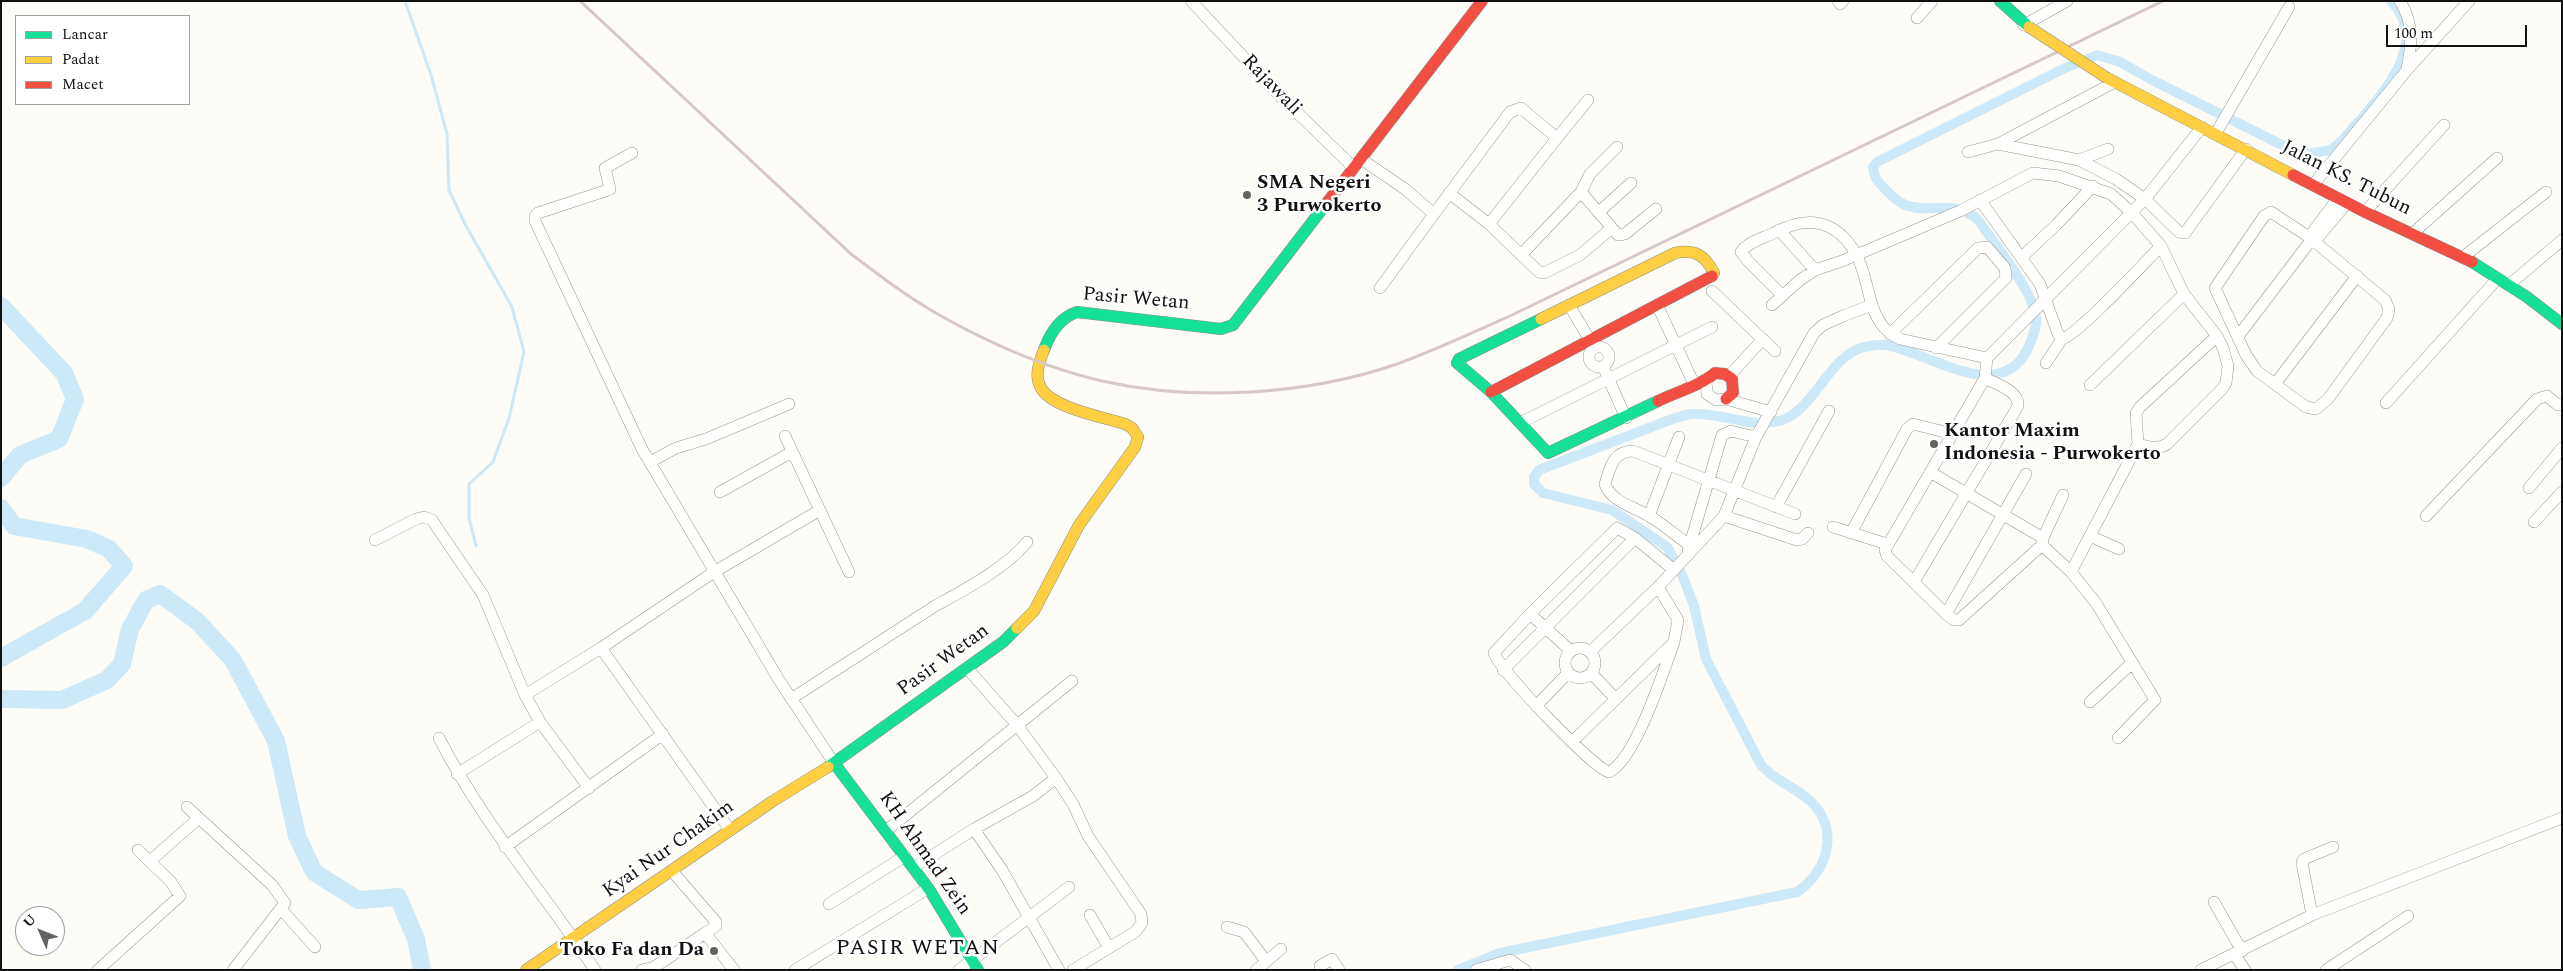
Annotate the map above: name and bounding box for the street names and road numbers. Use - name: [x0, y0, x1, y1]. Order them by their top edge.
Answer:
- street label: Rajawali: [1236, 50, 1306, 122]
- street label: Jalan KS. Tubun: [2277, 136, 2415, 222]
- street label: Pasir Wetan: [1081, 283, 1191, 317]
- street label: Pasir Wetan: [894, 620, 994, 702]
- street label: KH Ahmad Zein: [873, 788, 975, 920]
- street label: Kyai Nur Chakim: [599, 796, 739, 904]

